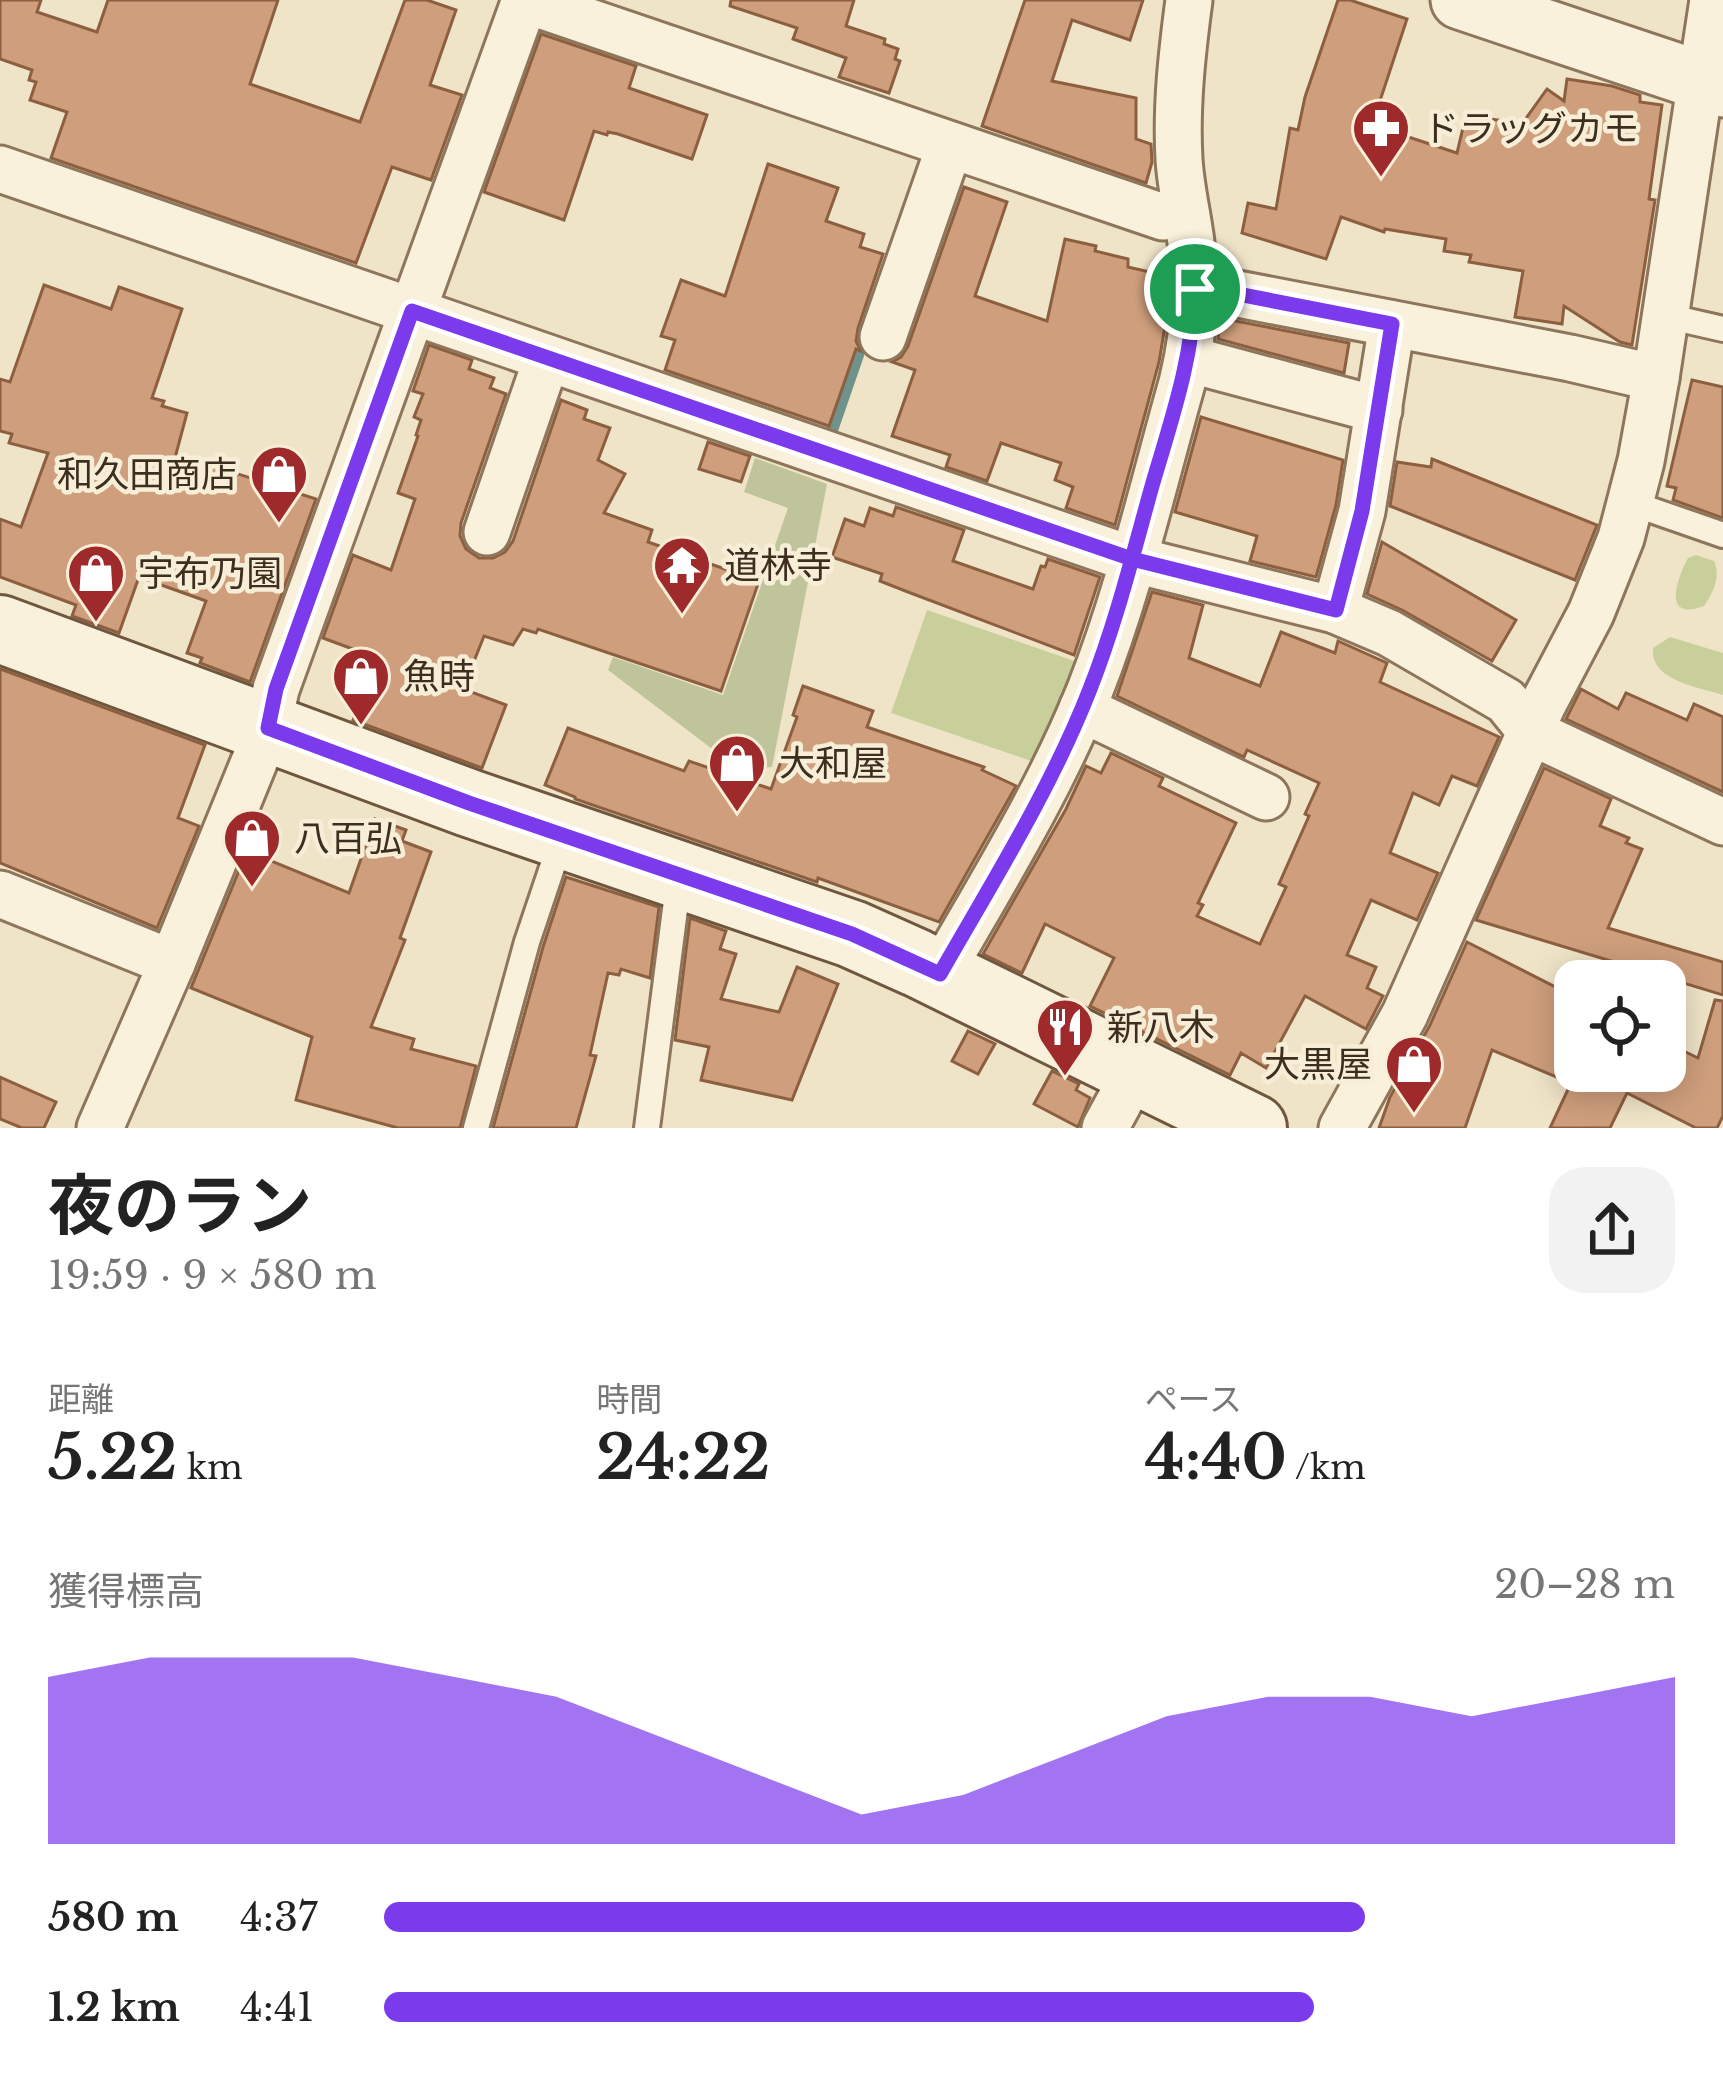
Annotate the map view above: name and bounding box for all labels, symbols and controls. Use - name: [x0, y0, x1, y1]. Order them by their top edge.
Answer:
- pharmacy icon: ドラッグカモ: [1350, 97, 1412, 179]
- place label: ドラッグカモ: [1423, 106, 1639, 151]
- pin: [1144, 238, 1246, 340]
- icon: arrive: [1162, 256, 1228, 322]
- shop icon: 和久田商店: [248, 443, 310, 525]
- place label: 和久田商店: [57, 452, 237, 497]
- temple icon: 道林寺: [651, 534, 713, 616]
- shop icon: 宇布乃園: [65, 542, 127, 624]
- place label: 道林寺: [724, 543, 832, 588]
- place label: 宇布乃園: [138, 551, 282, 596]
- shop icon: 魚時: [330, 645, 392, 727]
- place label: 魚時: [403, 654, 475, 699]
- shop icon: 大和屋: [706, 732, 768, 814]
- place label: 大和屋: [779, 741, 887, 786]
- shop icon: 八百弘: [221, 807, 283, 889]
- place label: 八百弘: [294, 816, 402, 861]
- map controls: [1554, 960, 1686, 1092]
- button: locate: [1554, 960, 1686, 1092]
- restaurant icon: 新八木: [1034, 996, 1096, 1078]
- place label: 新八木: [1107, 1005, 1215, 1050]
- shop icon: 大黒屋: [1383, 1033, 1445, 1115]
- place label: 大黒屋: [1264, 1042, 1372, 1087]
- text: 夜のラン: [48, 1165, 312, 1247]
- button: share: [1549, 1167, 1675, 1293]
- text: 19:59 · 9 × 580 m: [48, 1251, 377, 1300]
- text: 距離: [48, 1379, 114, 1420]
- text: 時間: [596, 1379, 662, 1420]
- text: ペース: [1145, 1379, 1242, 1420]
- text: 5.22: [48, 1421, 177, 1495]
- text: 24:22: [596, 1421, 770, 1495]
- text: 4:40: [1145, 1421, 1287, 1495]
- text: km: [177, 1447, 243, 1488]
- text: /km: [1287, 1447, 1366, 1488]
- text: 20–28 m: [1494, 1560, 1675, 1609]
- text: 獲得標高: [48, 1567, 204, 1616]
- text: 580 m: [48, 1893, 179, 1942]
- text: 4:37: [240, 1893, 318, 1942]
- text: 1.2 km: [48, 1983, 180, 2032]
- text: 4:41: [240, 1983, 314, 2032]

